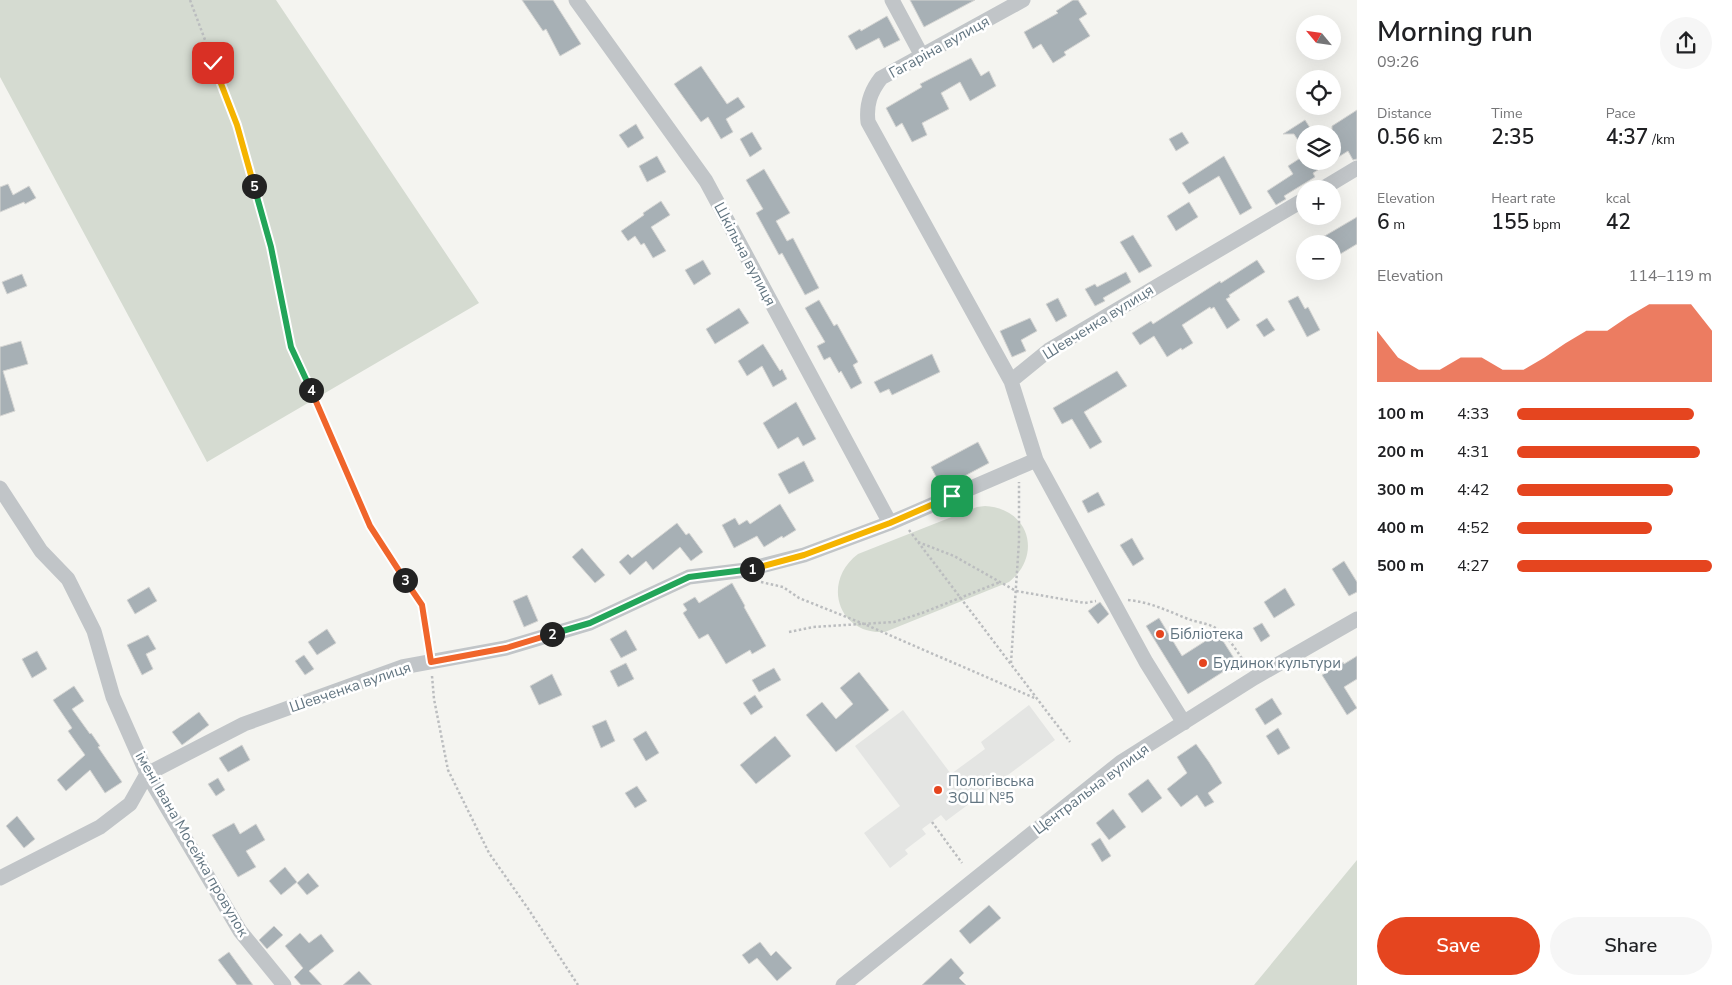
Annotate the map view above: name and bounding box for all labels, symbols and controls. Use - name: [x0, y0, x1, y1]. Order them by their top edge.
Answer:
- street label: Гагаріна вулиця: [885, 11, 993, 83]
- text: Morning run: [1377, 13, 1533, 51]
- north arrow: [1296, 15, 1341, 60]
- map controls: [1296, 15, 1341, 280]
- button: share: [1660, 17, 1712, 69]
- pin: [192, 42, 234, 84]
- icon: check: [199, 49, 227, 77]
- text: 09:26: [1377, 51, 1419, 73]
- button: locate: [1296, 70, 1341, 115]
- text: Distance: [1377, 104, 1431, 123]
- text: Time: [1491, 104, 1522, 123]
- text: Pace: [1606, 104, 1635, 123]
- text: 0.56: [1377, 123, 1420, 151]
- text: 2:35: [1491, 123, 1534, 151]
- text: 4:37: [1606, 123, 1648, 151]
- button: layers: [1296, 125, 1341, 170]
- text: km: [1420, 130, 1442, 149]
- text: /km: [1648, 130, 1675, 149]
- pin: 5: [242, 174, 266, 198]
- text: 5: [250, 177, 259, 196]
- button: +: [1296, 180, 1341, 225]
- text: Elevation: [1377, 189, 1435, 208]
- text: Heart rate: [1491, 189, 1555, 208]
- text: kcal: [1606, 189, 1630, 208]
- street label: Шкільна вулиця: [709, 199, 781, 309]
- text: 6: [1377, 208, 1390, 236]
- text: 155: [1491, 208, 1529, 236]
- text: 42: [1606, 208, 1631, 236]
- text: m: [1390, 215, 1405, 234]
- text: bpm: [1529, 215, 1561, 234]
- button: −: [1296, 235, 1341, 280]
- text: Elevation: [1377, 265, 1443, 287]
- text: 114–119 m: [1629, 265, 1712, 287]
- street label: Шевченка вулиця: [1039, 280, 1157, 364]
- pin: 4: [298, 378, 324, 402]
- text: 4: [307, 381, 316, 400]
- text: 100 m: [1377, 403, 1424, 425]
- text: 4:33: [1457, 403, 1489, 425]
- text: 200 m: [1377, 441, 1424, 463]
- text: 4:31: [1457, 441, 1489, 463]
- pin: [931, 475, 973, 517]
- text: 300 m: [1377, 479, 1424, 501]
- text: 4:42: [1457, 479, 1489, 501]
- icon: arrive: [938, 482, 966, 510]
- text: 400 m: [1377, 517, 1424, 539]
- text: 4:52: [1457, 517, 1489, 539]
- text: 500 m: [1377, 555, 1424, 577]
- text: 4:27: [1457, 555, 1489, 577]
- pin: 1: [740, 556, 764, 582]
- text: 1: [748, 560, 757, 579]
- pin: 3: [392, 568, 418, 592]
- text: 3: [401, 571, 410, 590]
- pin: 2: [540, 622, 564, 646]
- place label: Бібліотека: [1170, 624, 1243, 644]
- text: 2: [548, 625, 557, 644]
- marker: Бібліотека: [1154, 628, 1166, 640]
- place label: Будинок культури: [1213, 653, 1341, 673]
- street label: Шевченка вулиця: [287, 657, 413, 717]
- marker: Будинок культури: [1197, 657, 1209, 669]
- street label: Центральна вулиця: [1029, 739, 1153, 839]
- street label: імені Івана Мосейка провулок: [131, 748, 253, 940]
- place label: Пологівська ЗОШ №5: [948, 771, 1034, 808]
- marker: Пологівська ЗОШ №5: [932, 784, 944, 796]
- button: Save: [1377, 917, 1540, 975]
- button: Share: [1550, 917, 1712, 975]

